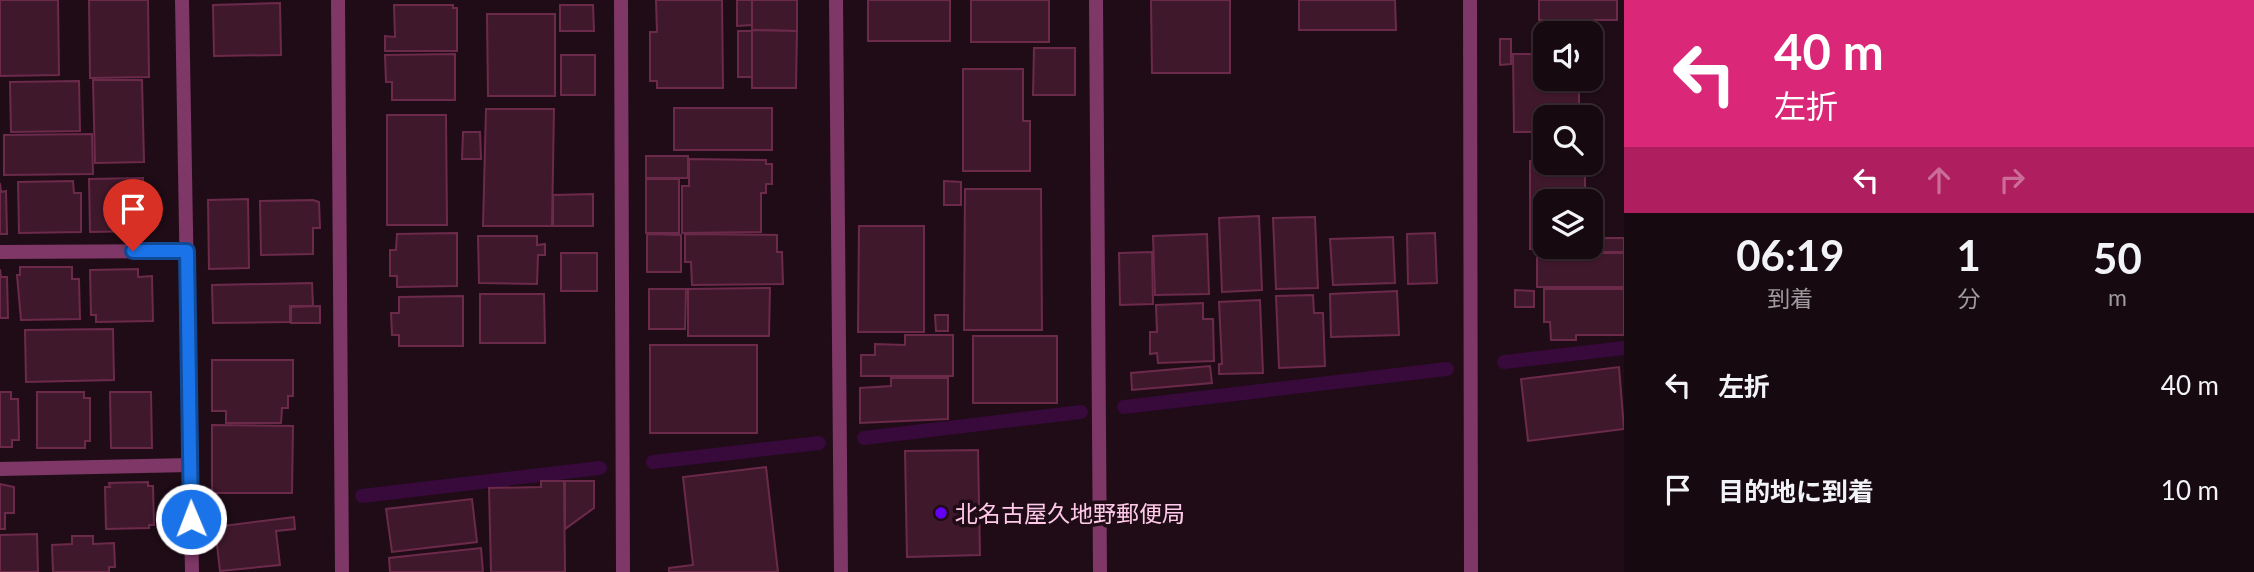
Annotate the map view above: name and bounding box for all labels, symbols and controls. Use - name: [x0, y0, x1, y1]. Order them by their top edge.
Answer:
- map controls: [1533, 21, 1603, 259]
- button: sound: [1533, 21, 1603, 91]
- text: 40 m: [1774, 22, 1884, 80]
- icon: left: [1659, 28, 1750, 119]
- text: 左折: [1774, 86, 1838, 125]
- button: search: [1533, 105, 1603, 175]
- icon: left: [1847, 161, 1885, 199]
- icon: ahead: [1920, 161, 1958, 199]
- icon: right: [1993, 161, 2031, 199]
- pin: [103, 179, 163, 251]
- button: layers: [1533, 189, 1603, 259]
- icon: arrive: [114, 190, 152, 228]
- text: 06:19: [1736, 230, 1844, 280]
- text: 1: [1957, 230, 1981, 280]
- text: 50: [2093, 233, 2142, 283]
- text: m: [2108, 283, 2127, 311]
- text: 到着: [1767, 284, 1813, 312]
- text: 分: [1957, 284, 1980, 312]
- icon: left: [1659, 366, 1697, 404]
- text: 40 m: [2161, 369, 2219, 401]
- text: 左折: [1718, 370, 1770, 402]
- icon: arrive: [1659, 471, 1697, 509]
- text: 10 m: [2161, 474, 2219, 506]
- text: 目的地に到着: [1718, 475, 1874, 507]
- position arrow: [154, 482, 228, 556]
- place label: 北名古屋久地野郵便局: [955, 499, 1185, 527]
- marker: 北名古屋久地野郵便局: [933, 505, 949, 521]

